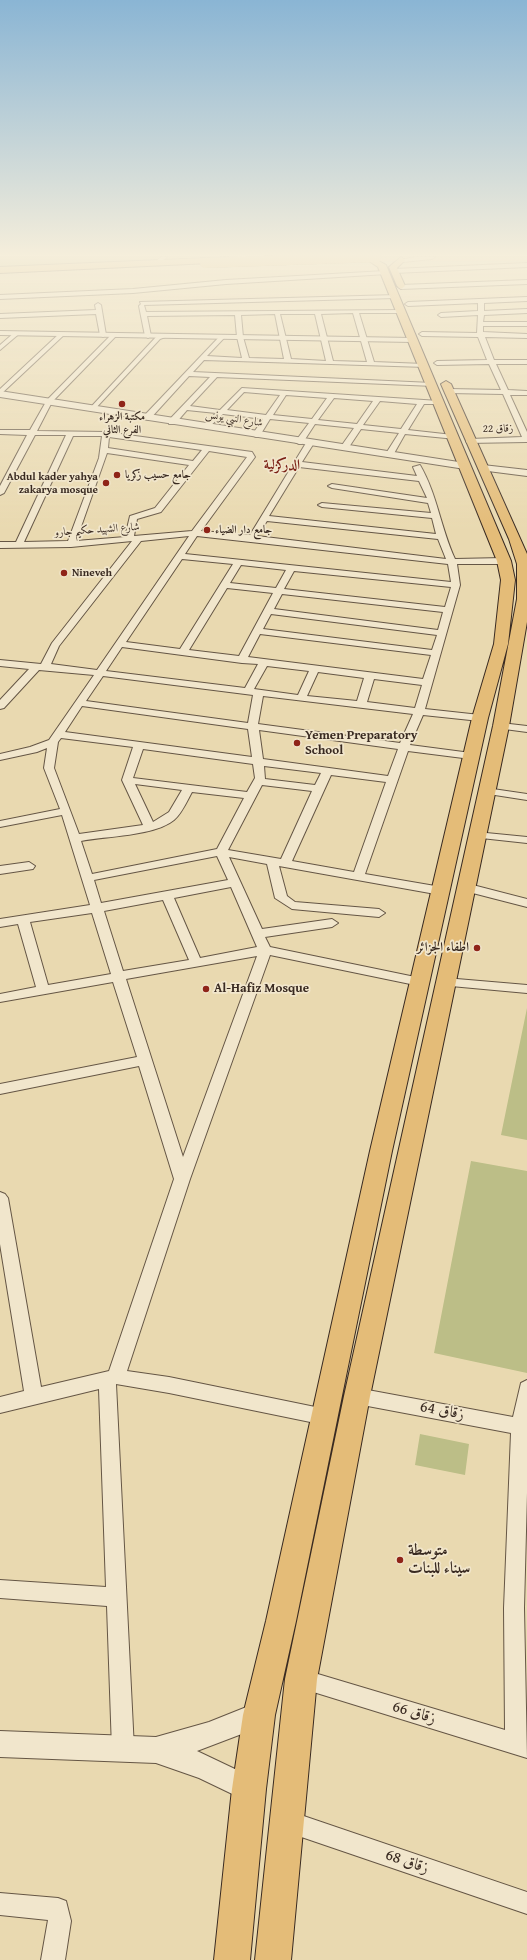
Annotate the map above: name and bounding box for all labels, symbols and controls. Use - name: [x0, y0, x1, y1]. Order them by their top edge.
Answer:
- marker: مكتبة الزهراء الفرع الثاني: [117, 399, 127, 409]
- street label: شارع النبي يونس: [204, 408, 264, 430]
- place label: مكتبة الزهراء الفرع الثاني: [99, 410, 145, 436]
- street label: زقاق 22: [483, 422, 513, 436]
- district label: الدركزلية: [264, 457, 300, 473]
- place label: جامع حسيب زكريا: [125, 468, 191, 482]
- place label: Abdul kader yahya zakarya mosque: [7, 470, 98, 496]
- marker: جامع حسيب زكريا: [112, 470, 122, 480]
- marker: Abdul kader yahya zakarya mosque: [101, 478, 111, 488]
- street label: شارع الشهيد حكيم جارو: [54, 520, 140, 540]
- place label: جامع دار الضياء: [215, 523, 272, 537]
- marker: جامع دار الضياء: [202, 525, 212, 535]
- place label: Nineveh: [72, 566, 112, 580]
- marker: Nineveh: [59, 568, 69, 578]
- place label: Yemen Preparatory School: [305, 728, 417, 759]
- marker: Yemen Preparatory School: [292, 738, 302, 748]
- place label: اطفاء الجزائر: [417, 940, 469, 956]
- marker: اطفاء الجزائر: [472, 943, 482, 953]
- place label: Al-Hafiz Mosque: [214, 981, 309, 997]
- marker: Al-Hafiz Mosque: [201, 984, 211, 994]
- street label: زقاق 64: [418, 1397, 466, 1425]
- place label: متوسطة سيناء للبنات: [408, 1541, 470, 1579]
- marker: متوسطة سيناء للبنات: [395, 1555, 405, 1565]
- street label: زقاق 66: [390, 1697, 438, 1729]
- street label: زقاق 68: [383, 1846, 431, 1878]

